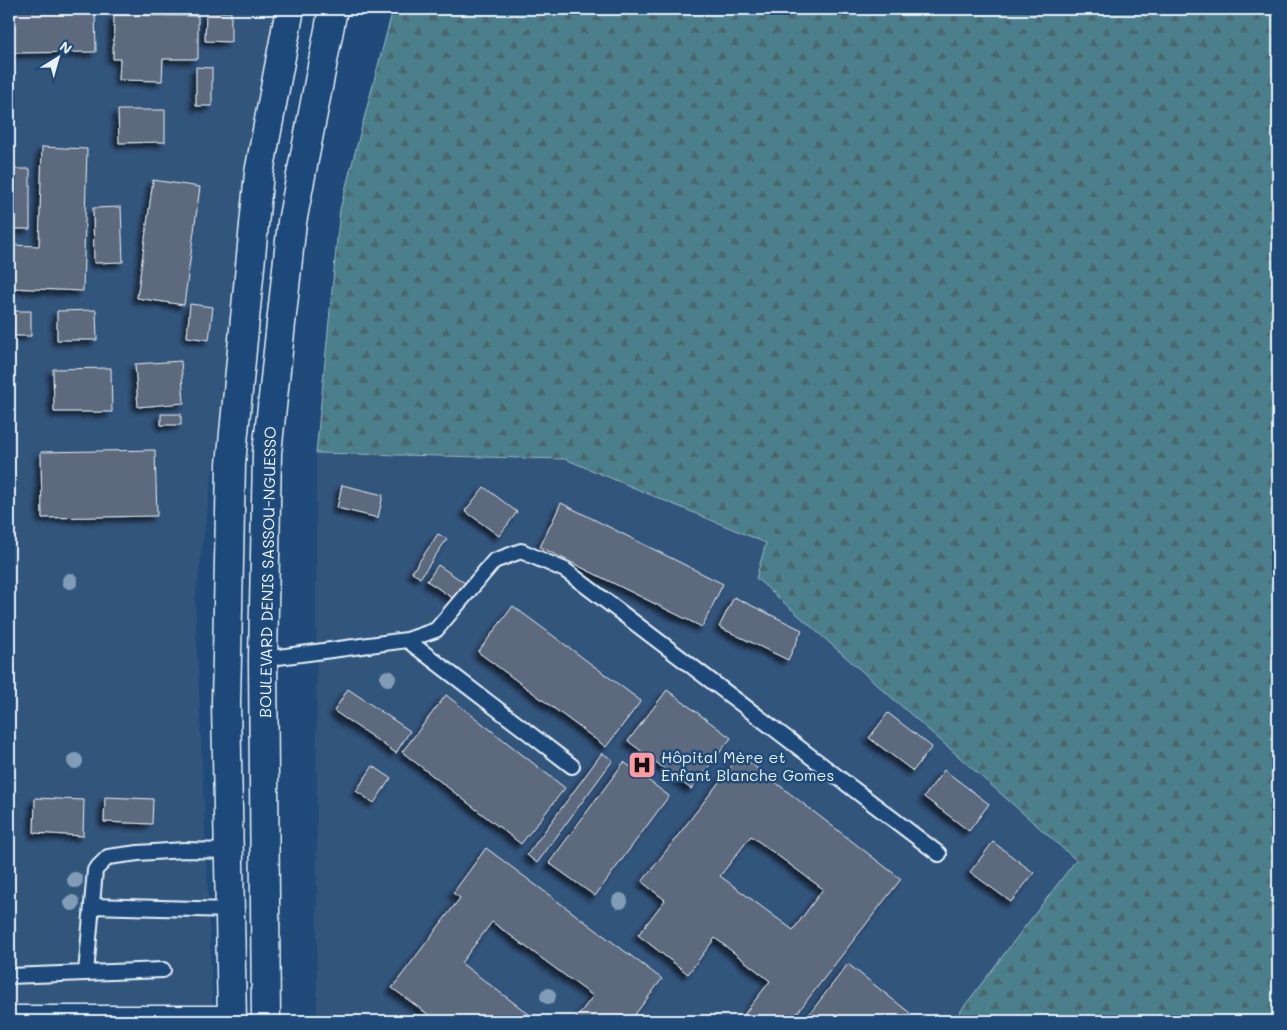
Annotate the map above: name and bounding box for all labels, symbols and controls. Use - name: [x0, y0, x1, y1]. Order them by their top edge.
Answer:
- north arrow: [32, 32, 82, 82]
- text: N: [56, 36, 76, 58]
- street label: BOULEVARD DENIS SASSOU-NGUESSO: [254, 426, 280, 718]
- place label: Hôpital Mère et Enfant Blanche Gomes: [661, 746, 834, 785]
- hospital icon: Hôpital Mère et Enfant Blanche Gomes: [627, 750, 657, 780]

